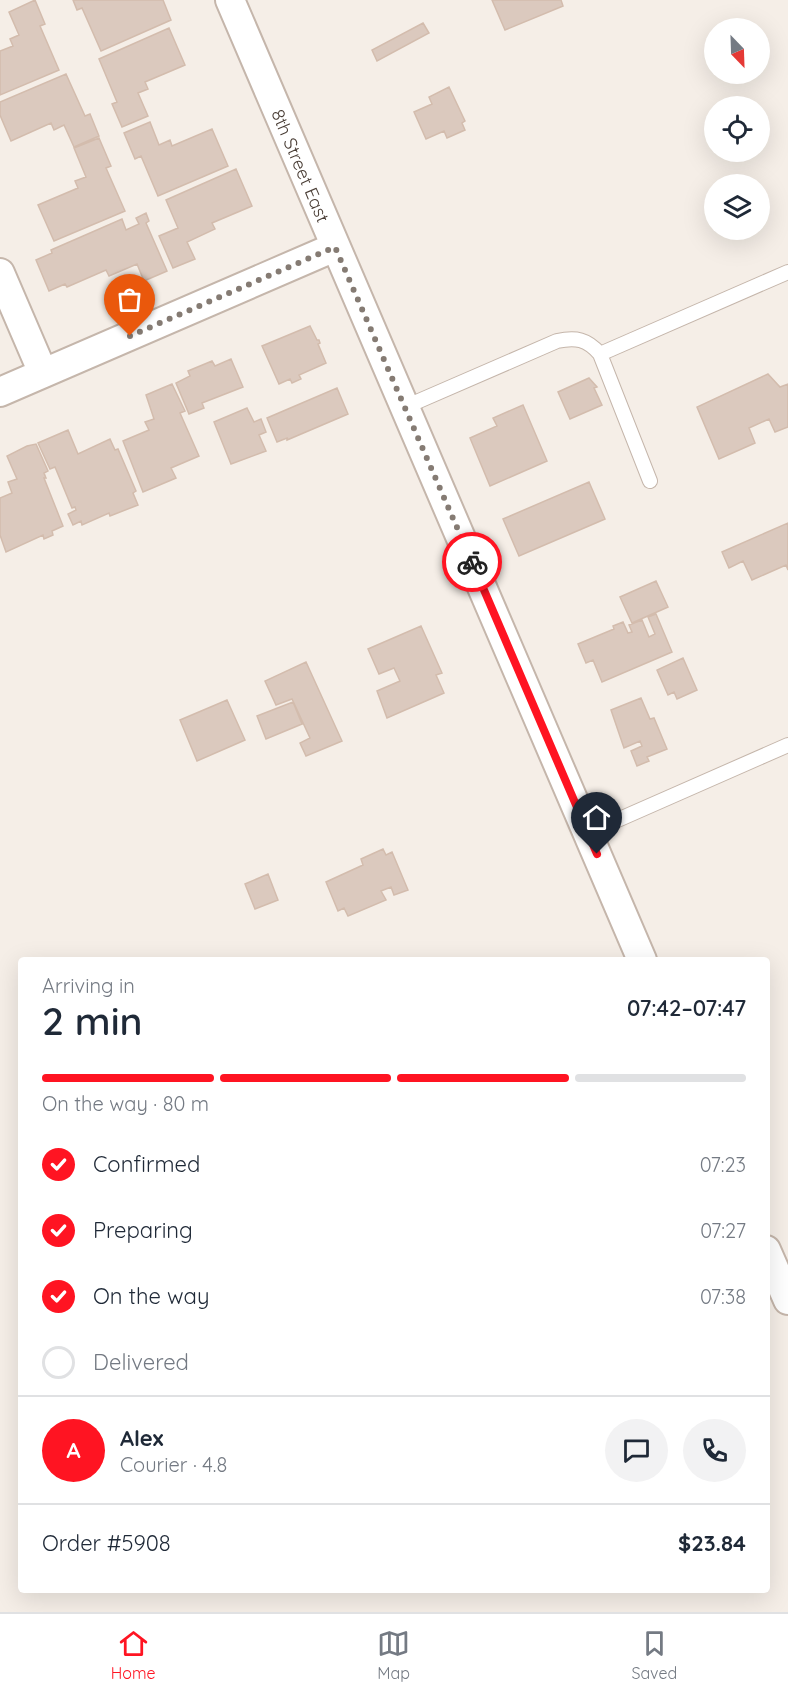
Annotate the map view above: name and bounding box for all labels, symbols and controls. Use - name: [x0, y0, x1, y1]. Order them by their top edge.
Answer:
- north arrow: [704, 18, 770, 84]
- map controls: [704, 18, 770, 240]
- button: locate: [704, 96, 770, 162]
- street label: 8th Street East: [266, 106, 335, 226]
- button: layers: [704, 174, 770, 240]
- pin: [104, 274, 155, 336]
- icon: bag: [113, 283, 146, 316]
- courier: [442, 532, 502, 592]
- icon: bike: [456, 546, 489, 579]
- pin: [571, 792, 622, 854]
- icon: home: [580, 801, 613, 834]
- text: Arriving in: [42, 973, 135, 998]
- text: 07:42–07:47: [627, 994, 746, 1022]
- text: 2 min: [42, 996, 143, 1045]
- text: On the way · 80 m: [42, 1091, 209, 1116]
- icon: check: [42, 1148, 75, 1181]
- text: Confirmed: [93, 1150, 200, 1178]
- text: 07:23: [700, 1152, 746, 1177]
- icon: check: [42, 1214, 75, 1247]
- text: Preparing: [93, 1216, 193, 1244]
- text: 07:27: [700, 1218, 746, 1243]
- icon: check: [42, 1280, 75, 1313]
- text: On the way: [93, 1282, 209, 1310]
- text: 07:38: [700, 1284, 746, 1309]
- text: Delivered: [93, 1348, 189, 1376]
- button: chat: [605, 1419, 668, 1482]
- button: phone: [683, 1419, 746, 1482]
- text: Alex: [120, 1424, 163, 1452]
- text: A: [66, 1436, 81, 1464]
- text: Courier · 4.8: [120, 1452, 227, 1477]
- text: Order #5908: [42, 1529, 171, 1557]
- text: $23.84: [678, 1529, 746, 1557]
- tab: Home: [111, 1627, 156, 1683]
- tab: Map: [377, 1627, 410, 1683]
- tab: Saved: [632, 1627, 677, 1683]

